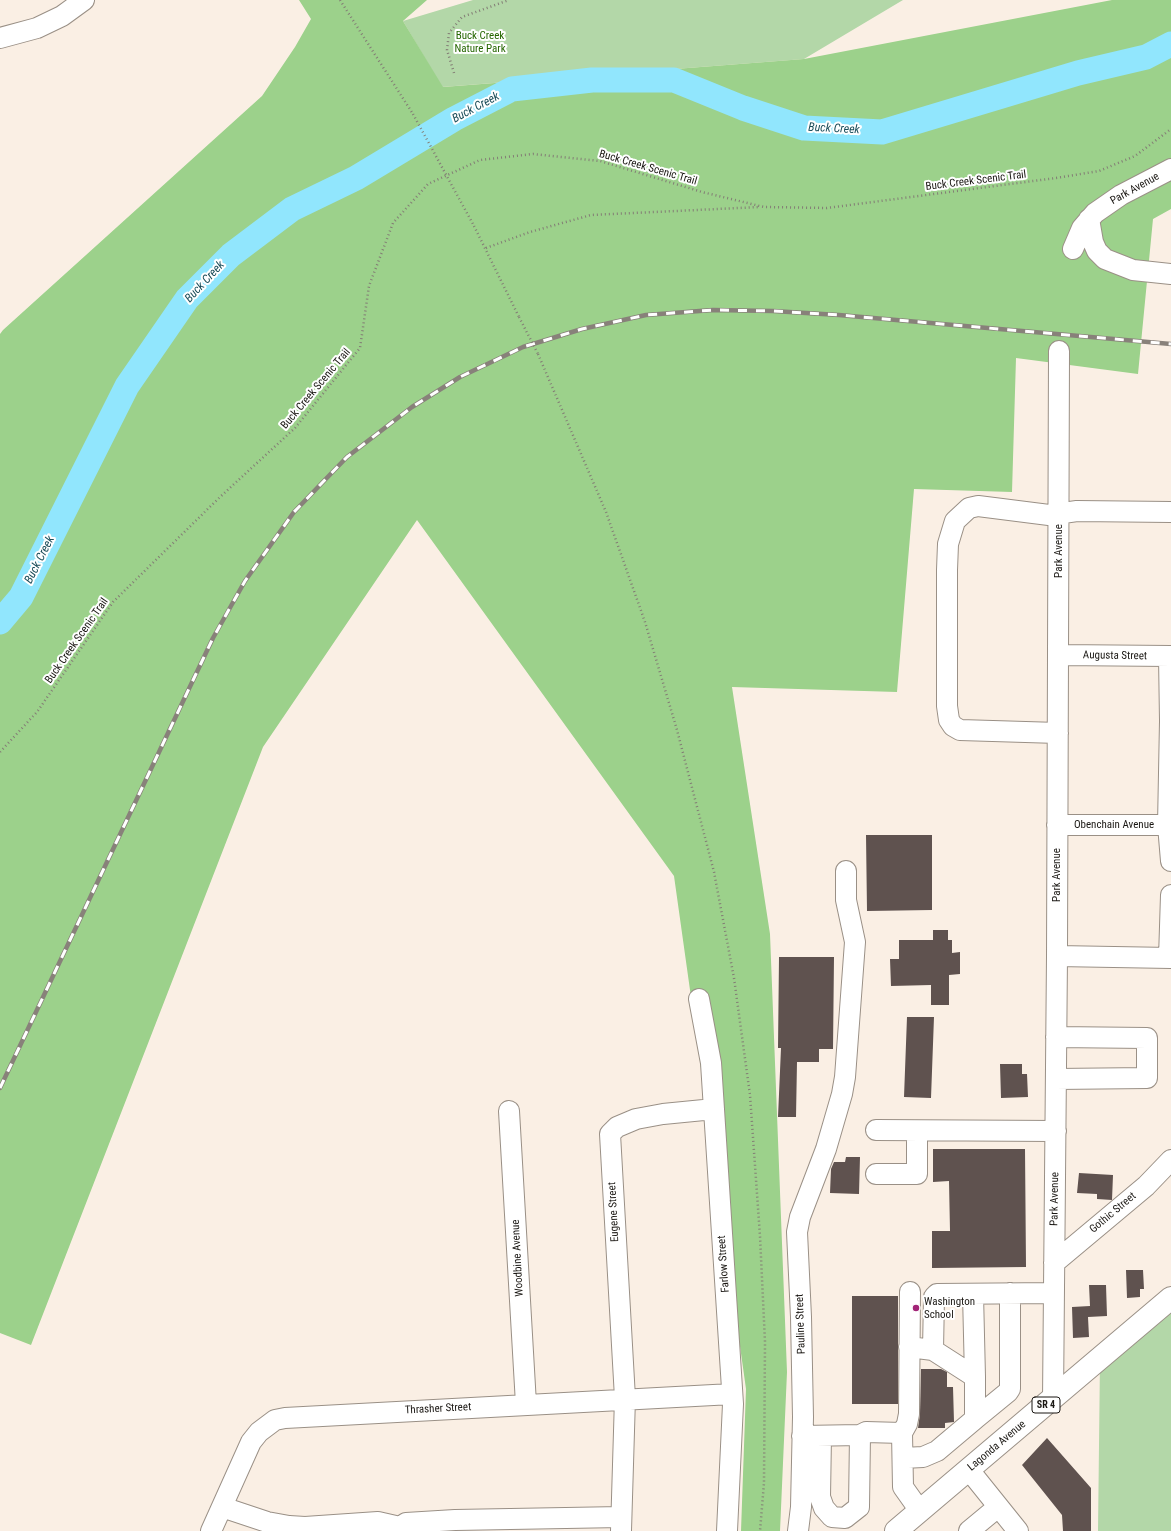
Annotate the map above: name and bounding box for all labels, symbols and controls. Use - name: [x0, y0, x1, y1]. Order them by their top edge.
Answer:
- park label: Buck Creek Nature Park: [454, 29, 506, 55]
- water label: Buck Creek: [450, 90, 502, 126]
- water label: Buck Creek: [808, 120, 860, 138]
- street label: Buck Creek Scenic Trail: [597, 148, 699, 188]
- street label: Buck Creek Scenic Trail: [925, 168, 1027, 194]
- street label: Park Avenue: [1108, 170, 1162, 208]
- water label: Buck Creek: [182, 258, 228, 306]
- street label: Buck Creek Scenic Trail: [278, 346, 354, 432]
- street label: Park Avenue: [1052, 524, 1066, 578]
- water label: Buck Creek: [22, 534, 58, 586]
- street label: Buck Creek Scenic Trail: [43, 596, 111, 686]
- street label: Augusta Street: [1083, 649, 1147, 663]
- street label: Obenchain Avenue: [1074, 818, 1154, 832]
- street label: Park Avenue: [1050, 848, 1064, 902]
- street label: Park Avenue: [1048, 1172, 1062, 1226]
- street label: Eugene Street: [606, 1182, 622, 1242]
- street label: Gothic Street: [1087, 1190, 1139, 1236]
- street label: Woodbine Avenue: [509, 1219, 527, 1297]
- street label: Farlow Street: [715, 1235, 733, 1293]
- street label: Pauline Street: [793, 1294, 809, 1354]
- place label: Washington School: [924, 1295, 975, 1321]
- marker: Washington School: [911, 1303, 921, 1313]
- road number: SR 4: [1032, 1397, 1060, 1413]
- street label: Thrasher Street: [404, 1401, 472, 1417]
- street label: Lagonda Avenue: [965, 1418, 1029, 1474]

